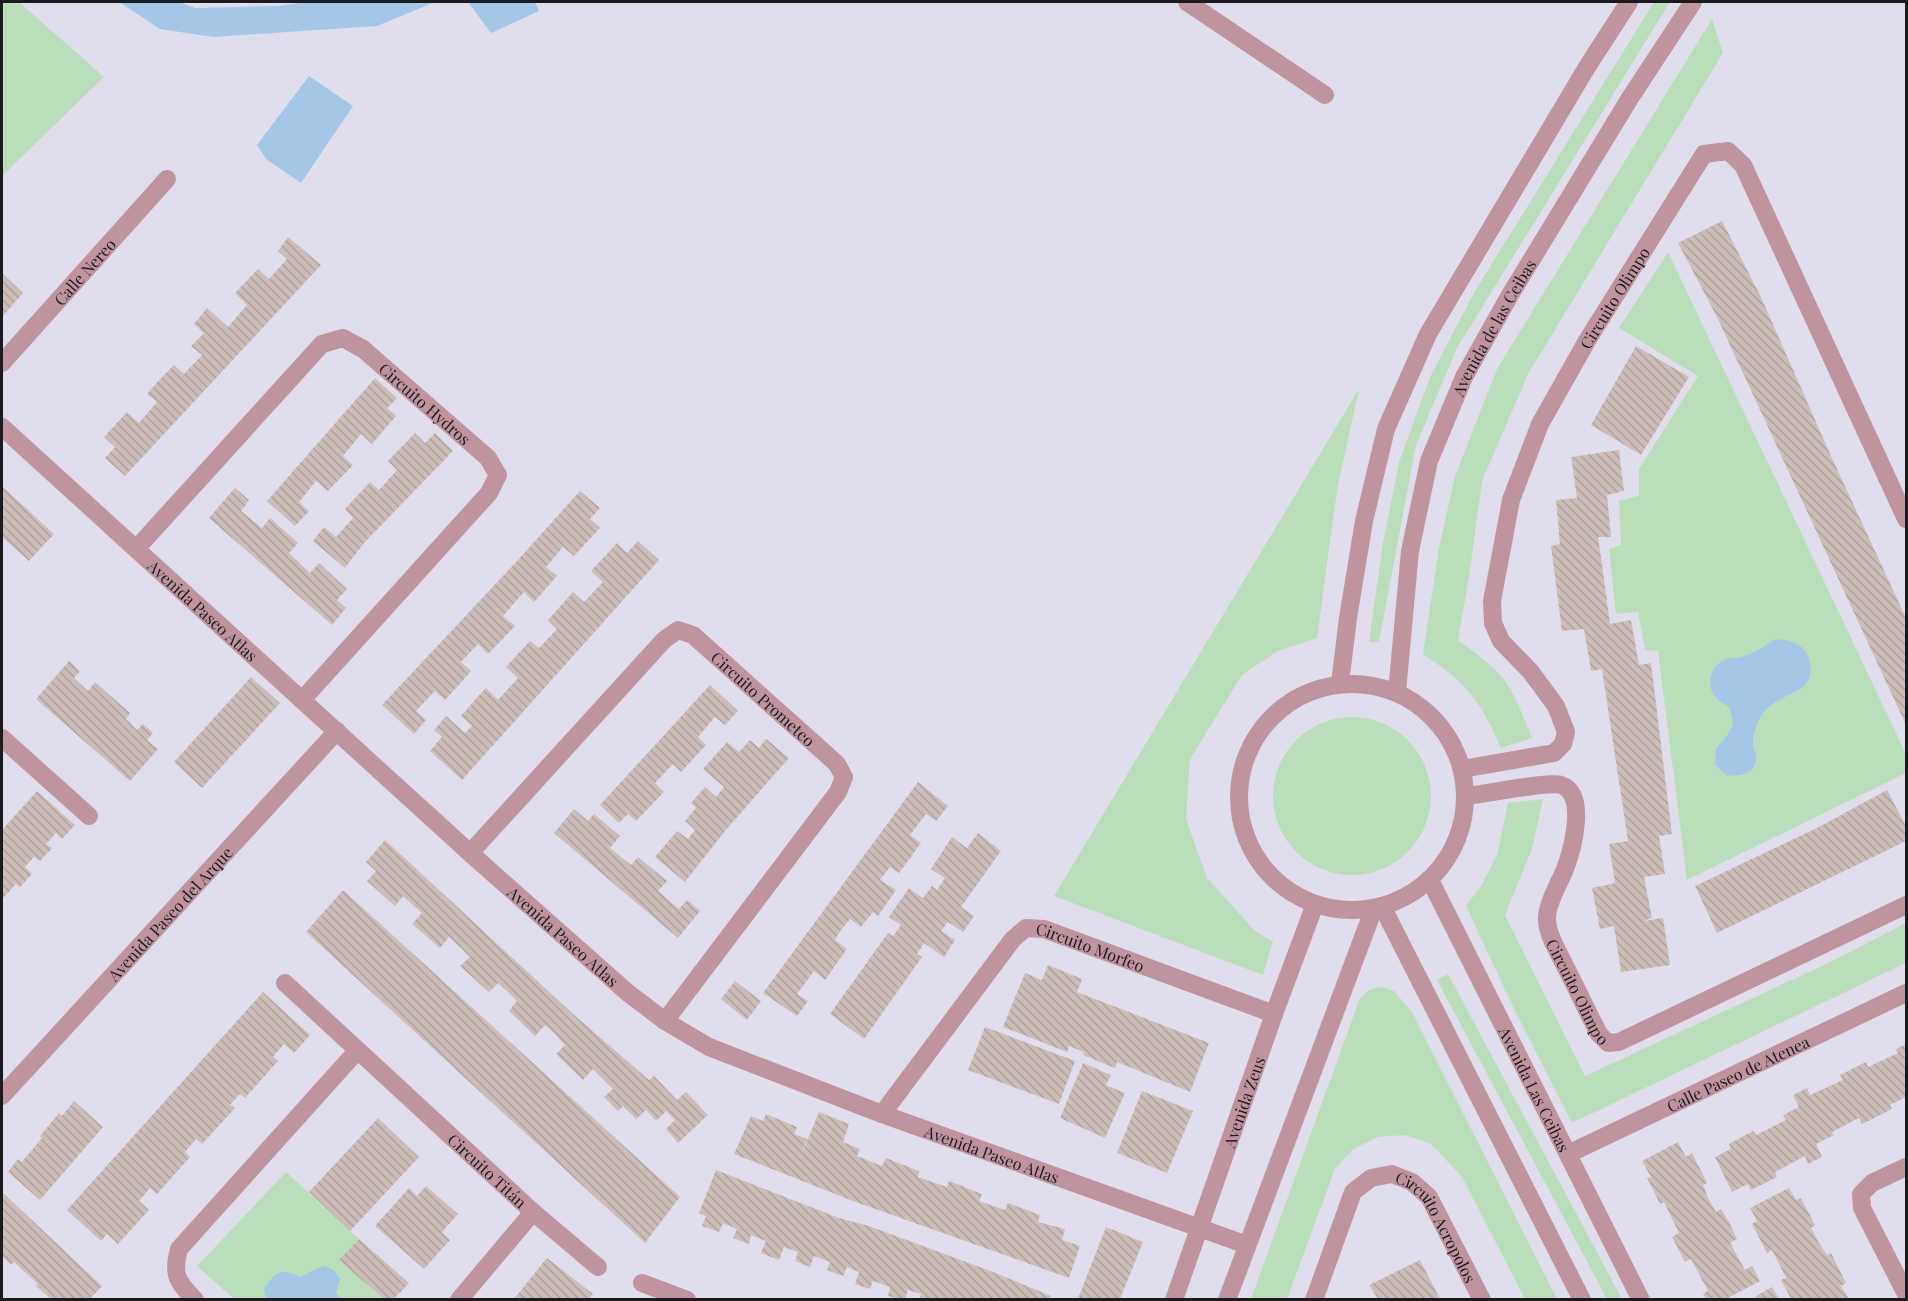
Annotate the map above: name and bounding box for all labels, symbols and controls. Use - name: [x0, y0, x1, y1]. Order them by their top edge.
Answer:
- street label: Calle Nereo: [49, 233, 120, 309]
- street label: Circuito Olimpo: [1574, 243, 1654, 352]
- street label: Avenida de las Ceibas: [1446, 255, 1540, 400]
- street label: Circuito Hydros: [375, 358, 475, 449]
- street label: Avenida Paseo Atlas: [143, 554, 263, 665]
- street label: Circuito Prometeo: [707, 646, 820, 751]
- street label: Avenida Paseo del Arque: [102, 842, 237, 986]
- street label: Avenida Paseo Atlas: [503, 881, 624, 991]
- street label: Circuito Morfeo: [1036, 918, 1148, 976]
- street label: Circuito Olimpo: [1542, 935, 1614, 1049]
- street label: Avenida Las Ceibas: [1494, 1022, 1575, 1155]
- street label: Calle Paseo de Atenea: [1663, 1030, 1813, 1116]
- street label: Avenida Zeus: [1217, 1053, 1269, 1151]
- street label: Avenida Paseo Atlas: [921, 1119, 1062, 1187]
- street label: Circuito Titán: [444, 1129, 532, 1212]
- street label: Circuito Acropolos: [1393, 1166, 1482, 1286]

